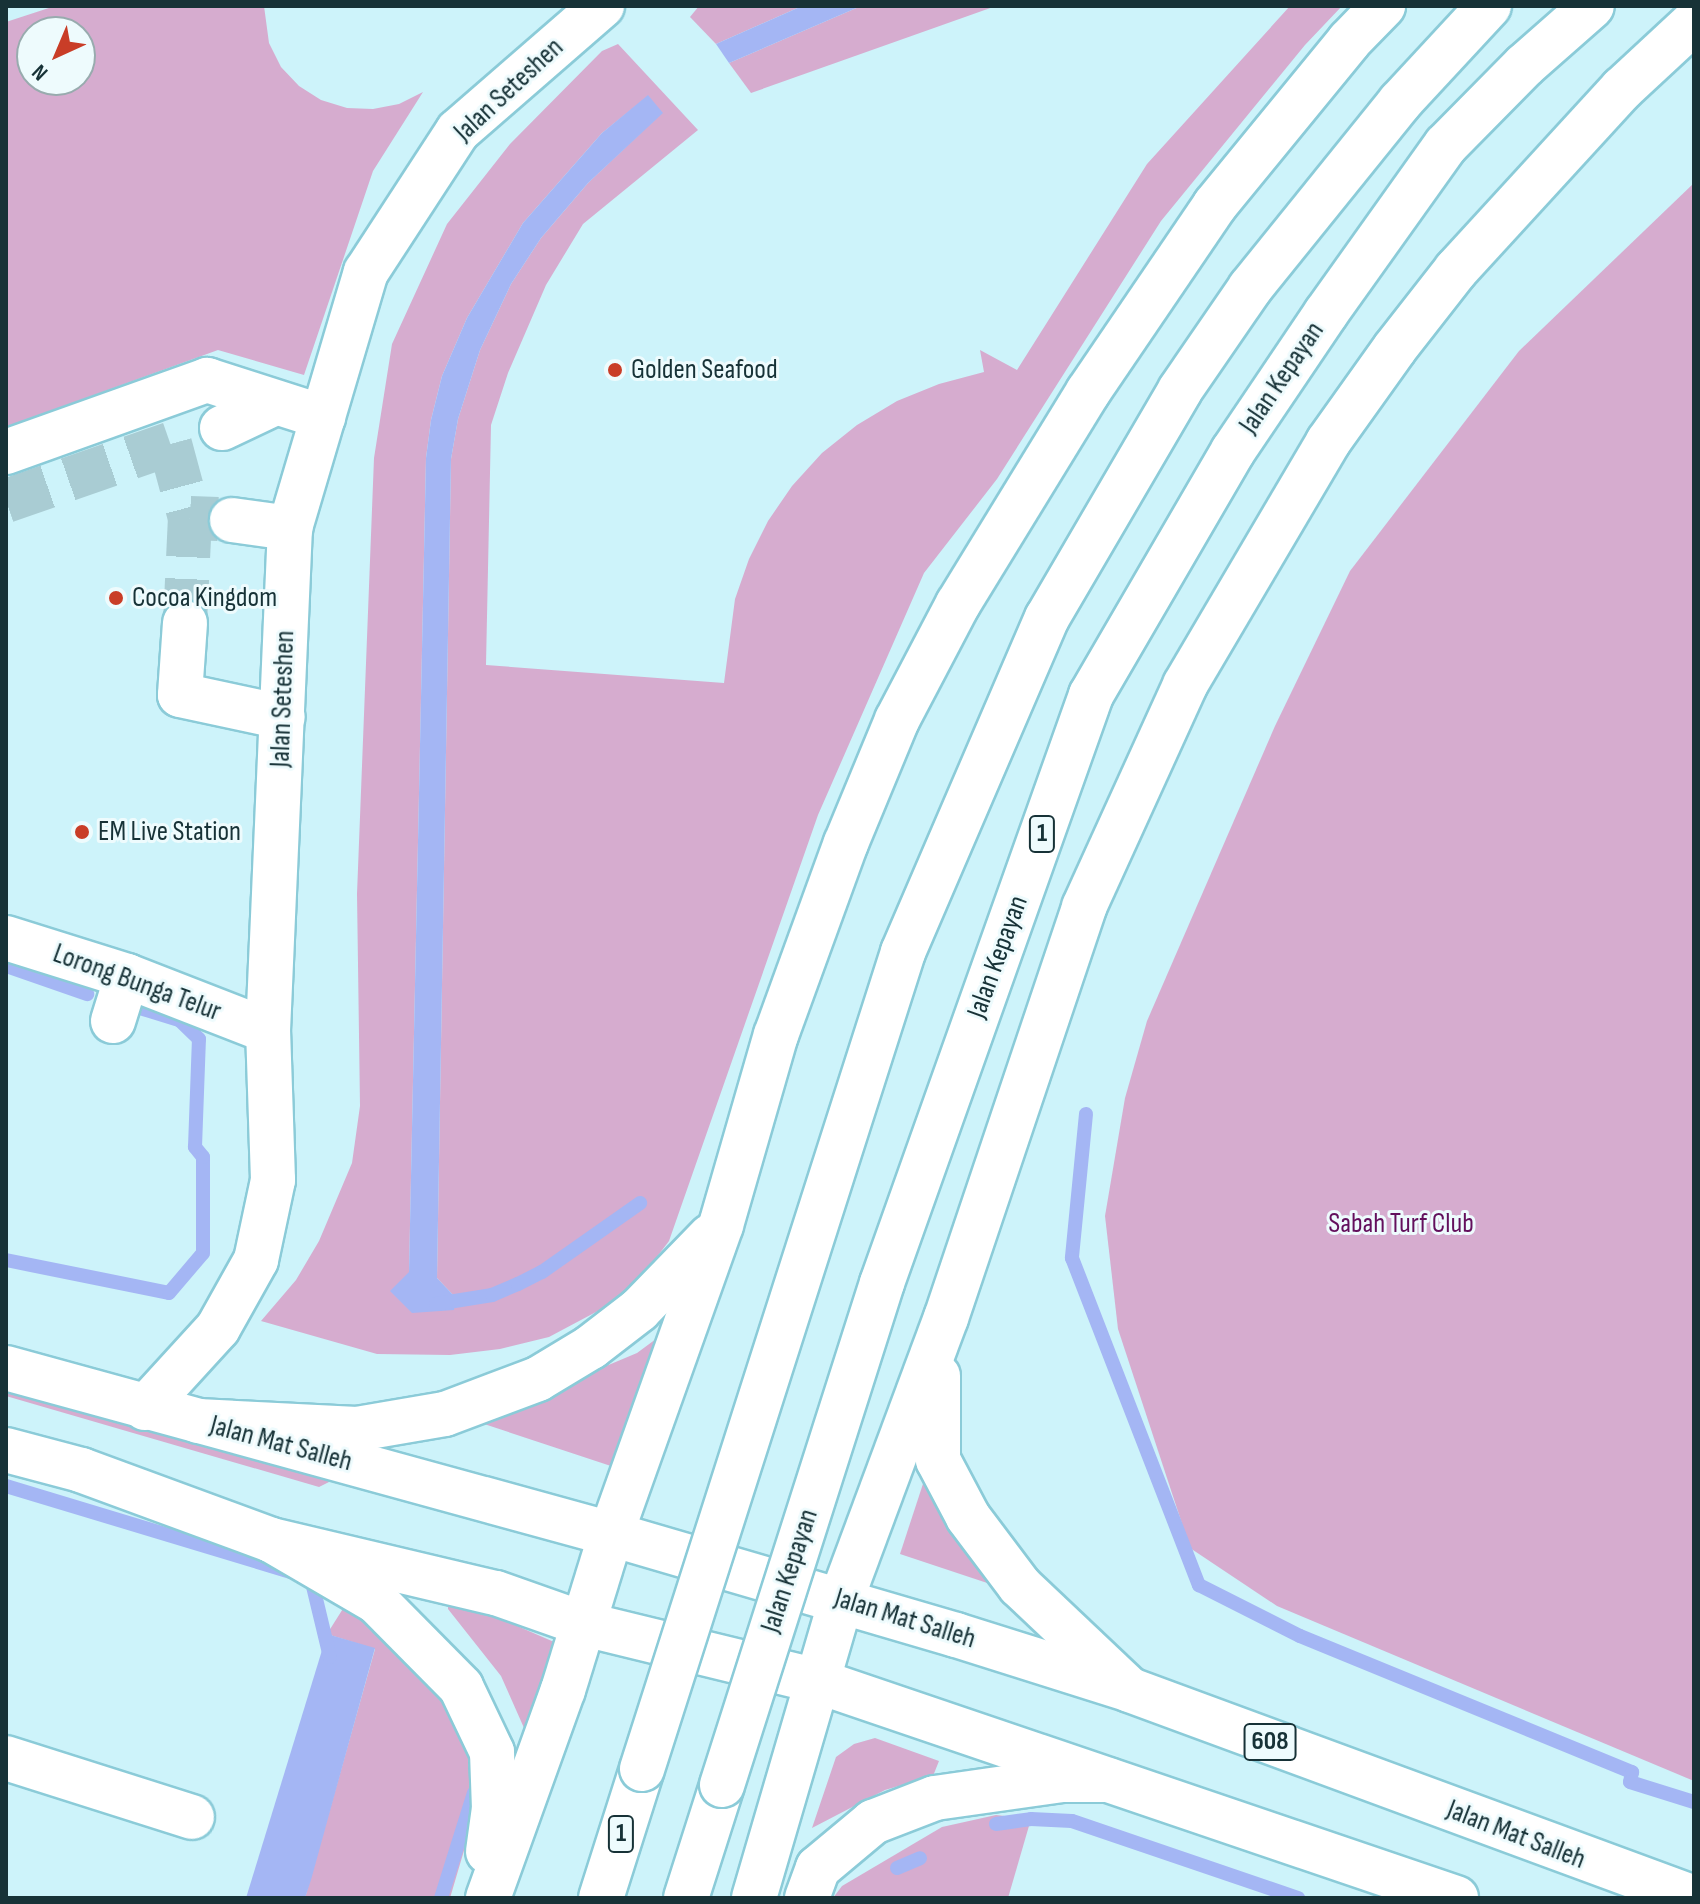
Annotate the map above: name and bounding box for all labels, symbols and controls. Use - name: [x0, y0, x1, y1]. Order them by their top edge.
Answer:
- north arrow: [16, 16, 96, 96]
- street label: Jalan Seteshen: [447, 31, 571, 149]
- text: N: [27, 58, 54, 86]
- street label: Jalan Kepayan: [1232, 316, 1332, 440]
- place label: Golden Seafood: [631, 353, 778, 387]
- marker: Golden Seafood: [606, 361, 624, 379]
- place label: Cocoa Kingdom: [132, 581, 277, 615]
- marker: Cocoa Kingdom: [107, 589, 125, 607]
- street label: Jalan Seteshen: [264, 630, 302, 768]
- road number: 1: [1028, 812, 1056, 856]
- place label: EM Live Station: [98, 815, 241, 849]
- marker: EM Live Station: [73, 823, 91, 841]
- street label: Jalan Kepayan: [960, 891, 1036, 1023]
- street label: Lorong Bunga Telur: [48, 937, 226, 1029]
- park label: Sabah Turf Club: [1328, 1207, 1474, 1241]
- street label: Jalan Mat Salleh: [206, 1409, 356, 1479]
- street label: Jalan Kepayan: [754, 1505, 826, 1637]
- street label: Jalan Mat Salleh: [830, 1582, 980, 1656]
- road number: 608: [1242, 1720, 1298, 1764]
- street label: Jalan Mat Salleh: [1442, 1793, 1590, 1877]
- road number: 1: [607, 1812, 635, 1856]

